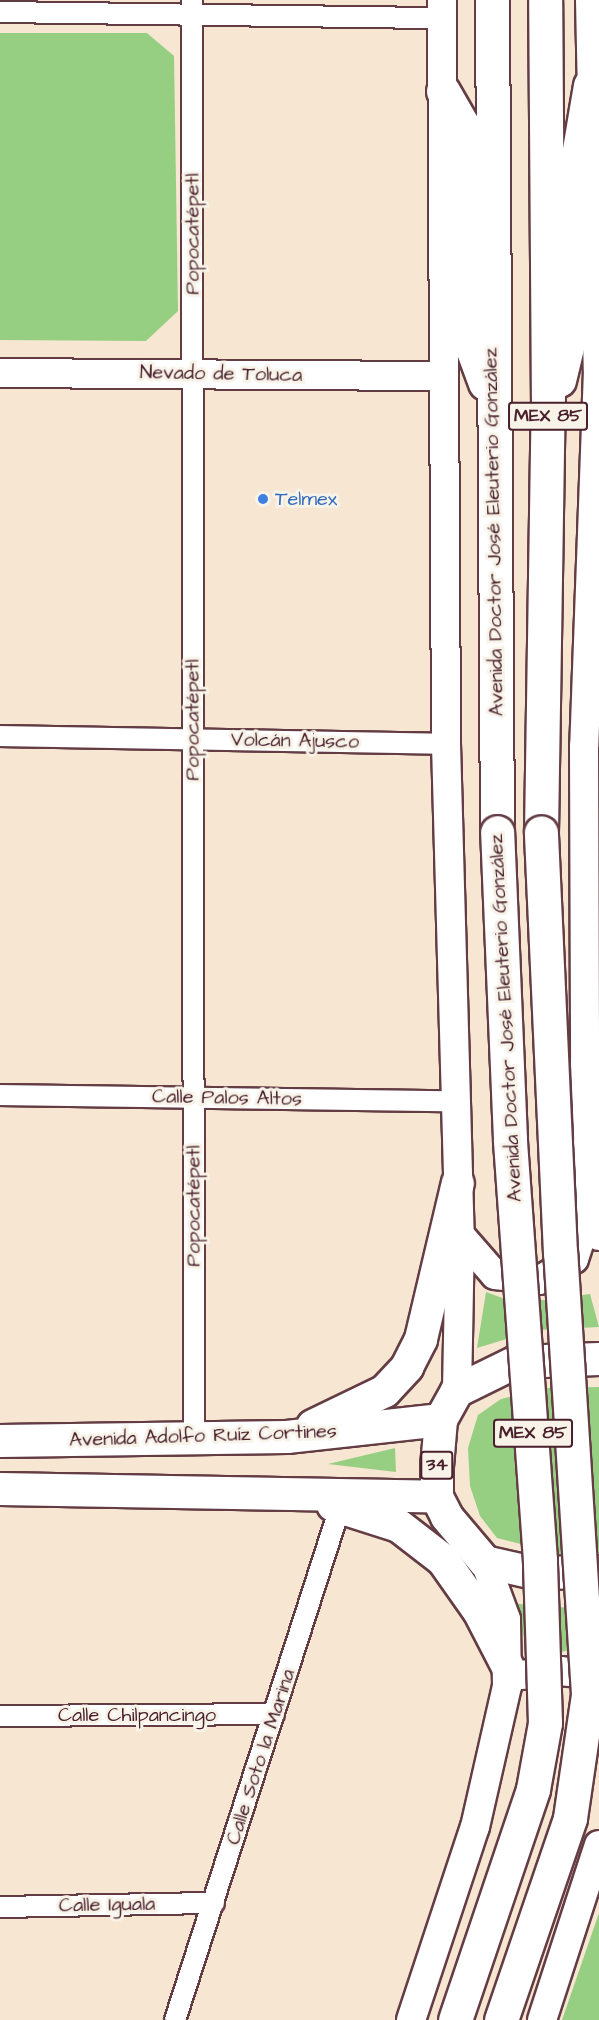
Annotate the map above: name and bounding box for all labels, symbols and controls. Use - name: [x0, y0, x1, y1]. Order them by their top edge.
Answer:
- street label: Popocatépetl: [181, 173, 205, 295]
- street label: Avenida Doctor José Eleuterio González: [479, 347, 509, 717]
- street label: Nevado de Toluca: [140, 361, 302, 387]
- road number: MEX 85: [508, 401, 588, 431]
- place label: Telmex: [275, 487, 337, 511]
- marker: Telmex: [256, 492, 270, 506]
- street label: Popocatépetl: [181, 659, 205, 781]
- street label: Volcán Ajusco: [231, 728, 359, 754]
- street label: Avenida Doctor José Eleuterio González: [484, 833, 528, 1203]
- street label: Calle Palos Altos: [152, 1085, 302, 1111]
- street label: Popocatépetl: [182, 1145, 206, 1267]
- road number: MEX 85: [492, 1418, 574, 1448]
- street label: Avenida Adolfo Ruíz Cortines: [69, 1419, 337, 1453]
- road number: 34: [419, 1450, 455, 1480]
- street label: Calle Soto la Marina: [221, 1666, 301, 1848]
- street label: Calle Chilpancingo: [58, 1703, 216, 1727]
- street label: Calle Iguala: [59, 1892, 155, 1918]

